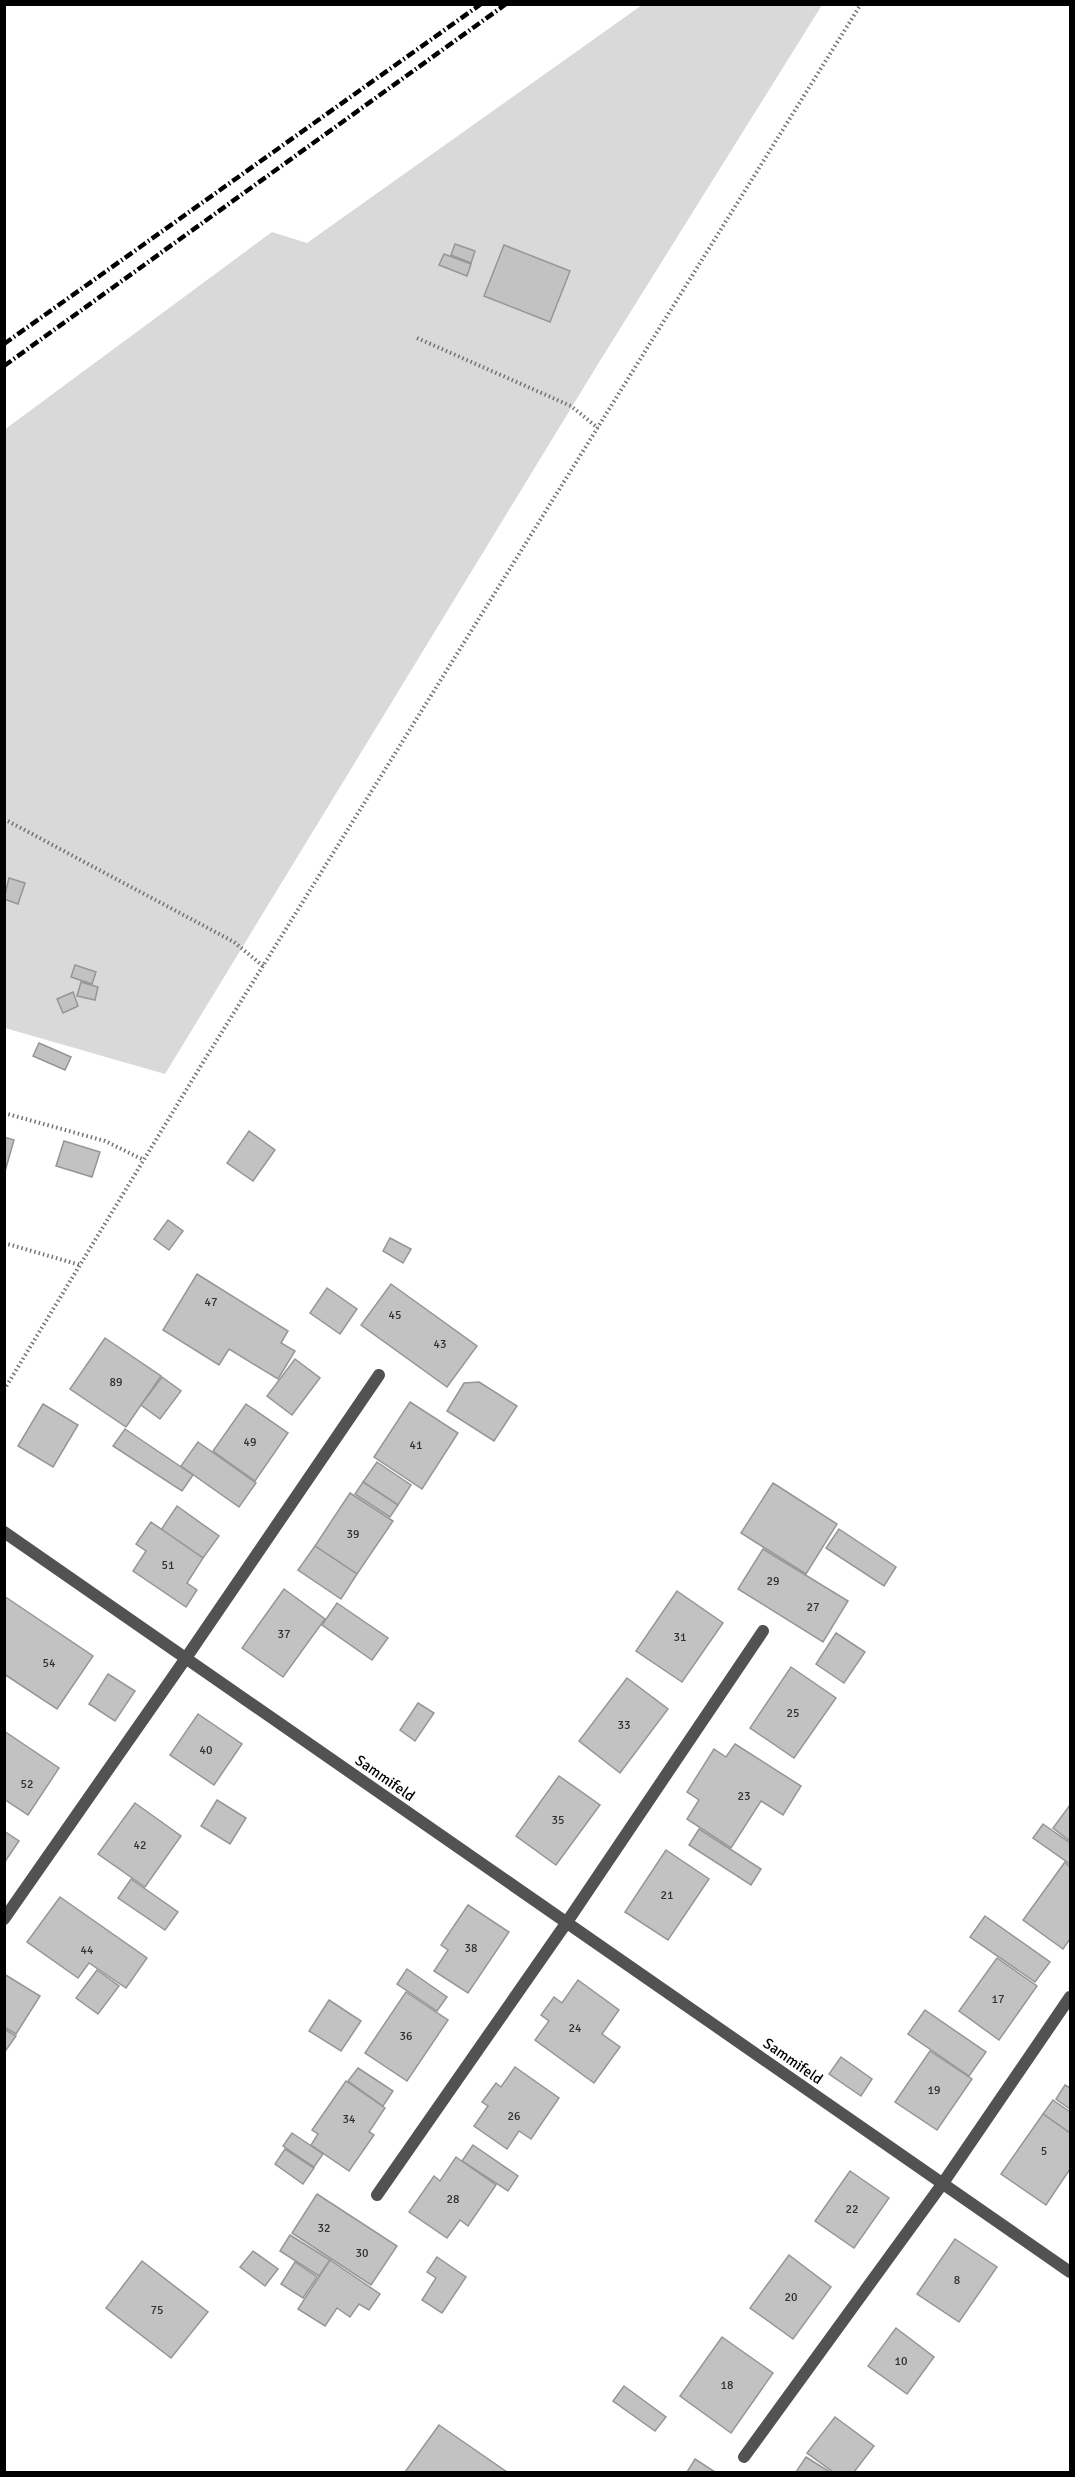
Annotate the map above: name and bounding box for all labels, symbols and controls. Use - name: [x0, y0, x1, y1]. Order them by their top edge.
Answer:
- house number: 47: [205, 1295, 217, 1310]
- house number: 45: [389, 1308, 401, 1323]
- house number: 43: [434, 1337, 446, 1352]
- house number: 89: [110, 1375, 122, 1390]
- house number: 49: [244, 1435, 256, 1450]
- house number: 41: [410, 1438, 422, 1453]
- house number: 39: [347, 1527, 359, 1542]
- house number: 51: [162, 1558, 174, 1573]
- house number: 29: [767, 1574, 779, 1589]
- house number: 27: [807, 1600, 819, 1615]
- house number: 37: [278, 1627, 290, 1642]
- house number: 31: [674, 1630, 686, 1645]
- house number: 54: [43, 1656, 56, 1671]
- house number: 25: [787, 1706, 799, 1721]
- house number: 33: [618, 1718, 630, 1733]
- house number: 40: [200, 1743, 212, 1758]
- street label: Sammifeld: [352, 1751, 418, 1805]
- house number: 52: [21, 1777, 33, 1792]
- house number: 23: [738, 1789, 750, 1804]
- house number: 35: [552, 1813, 564, 1828]
- house number: 42: [134, 1838, 146, 1853]
- house number: 21: [661, 1888, 673, 1903]
- house number: 38: [465, 1941, 477, 1956]
- house number: 44: [81, 1943, 94, 1958]
- house number: 17: [992, 1992, 1004, 2007]
- house number: 24: [569, 2021, 582, 2036]
- house number: 36: [400, 2029, 412, 2044]
- street label: Sammifeld: [760, 2034, 826, 2088]
- house number: 19: [928, 2083, 940, 2098]
- house number: 26: [508, 2109, 520, 2124]
- house number: 34: [343, 2112, 356, 2127]
- house number: 5: [1041, 2144, 1047, 2159]
- house number: 28: [447, 2192, 459, 2207]
- house number: 22: [846, 2202, 858, 2217]
- house number: 32: [318, 2221, 330, 2236]
- house number: 30: [356, 2246, 368, 2261]
- house number: 8: [954, 2273, 960, 2288]
- house number: 20: [785, 2290, 797, 2305]
- house number: 75: [151, 2303, 163, 2318]
- house number: 10: [895, 2354, 907, 2369]
- house number: 18: [721, 2378, 733, 2393]

